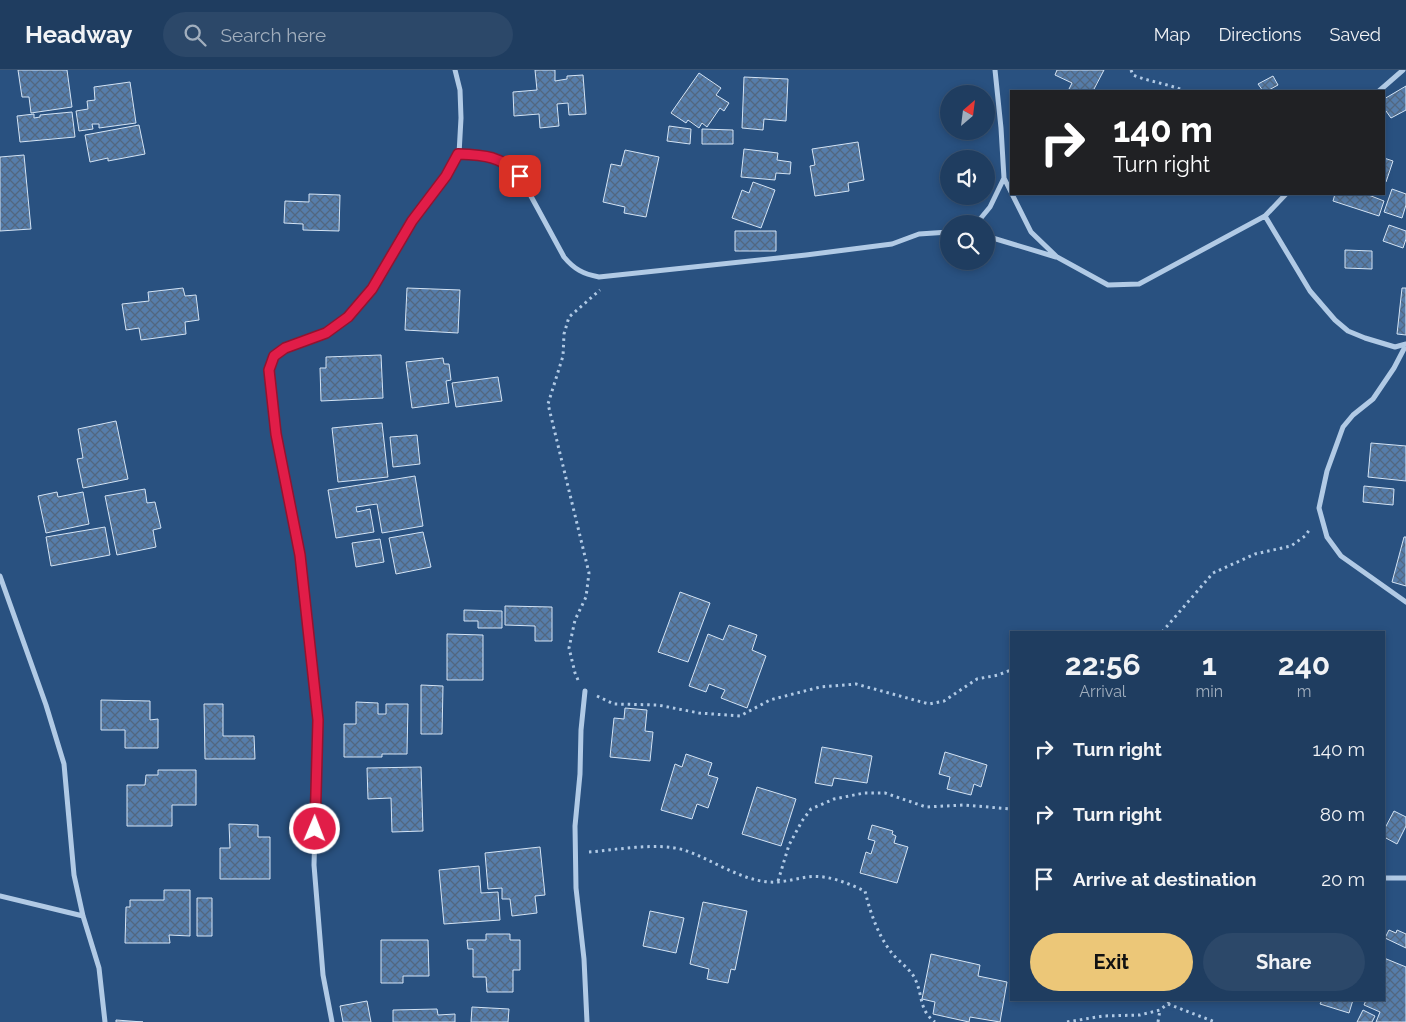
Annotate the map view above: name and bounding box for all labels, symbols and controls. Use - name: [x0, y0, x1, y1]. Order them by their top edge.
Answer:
- search box: [163, 12, 513, 57]
- text: Headway: [25, 20, 133, 49]
- icon: search: [181, 21, 209, 49]
- text: Search here: [221, 24, 326, 46]
- text: Map: [1154, 24, 1190, 45]
- text: Directions: [1218, 24, 1302, 45]
- text: Saved: [1330, 24, 1381, 45]
- north arrow: [940, 85, 995, 140]
- map controls: [940, 85, 995, 270]
- text: 140 m: [1113, 109, 1213, 150]
- icon: right: [1030, 110, 1095, 175]
- button: sound: [940, 150, 995, 205]
- text: Turn right: [1113, 151, 1210, 177]
- pin: [499, 155, 541, 197]
- icon: arrive: [506, 162, 534, 190]
- button: search: [940, 215, 995, 270]
- text: 22:56: [1065, 647, 1141, 682]
- text: 1: [1202, 647, 1217, 682]
- text: 240: [1278, 647, 1330, 682]
- text: Arrival: [1079, 682, 1126, 701]
- text: min: [1196, 682, 1223, 701]
- text: m: [1297, 682, 1311, 701]
- icon: right: [1030, 735, 1058, 763]
- text: Turn right: [1073, 738, 1162, 760]
- text: 140 m: [1313, 738, 1365, 760]
- icon: right: [1030, 800, 1058, 828]
- position arrow: [288, 802, 340, 854]
- text: Turn right: [1073, 803, 1162, 825]
- text: 80 m: [1320, 803, 1365, 825]
- icon: arrive: [1030, 865, 1058, 893]
- text: Arrive at destination: [1073, 868, 1257, 890]
- text: 20 m: [1321, 868, 1365, 890]
- button: Exit: [1030, 933, 1193, 991]
- button: Share: [1203, 933, 1365, 991]

